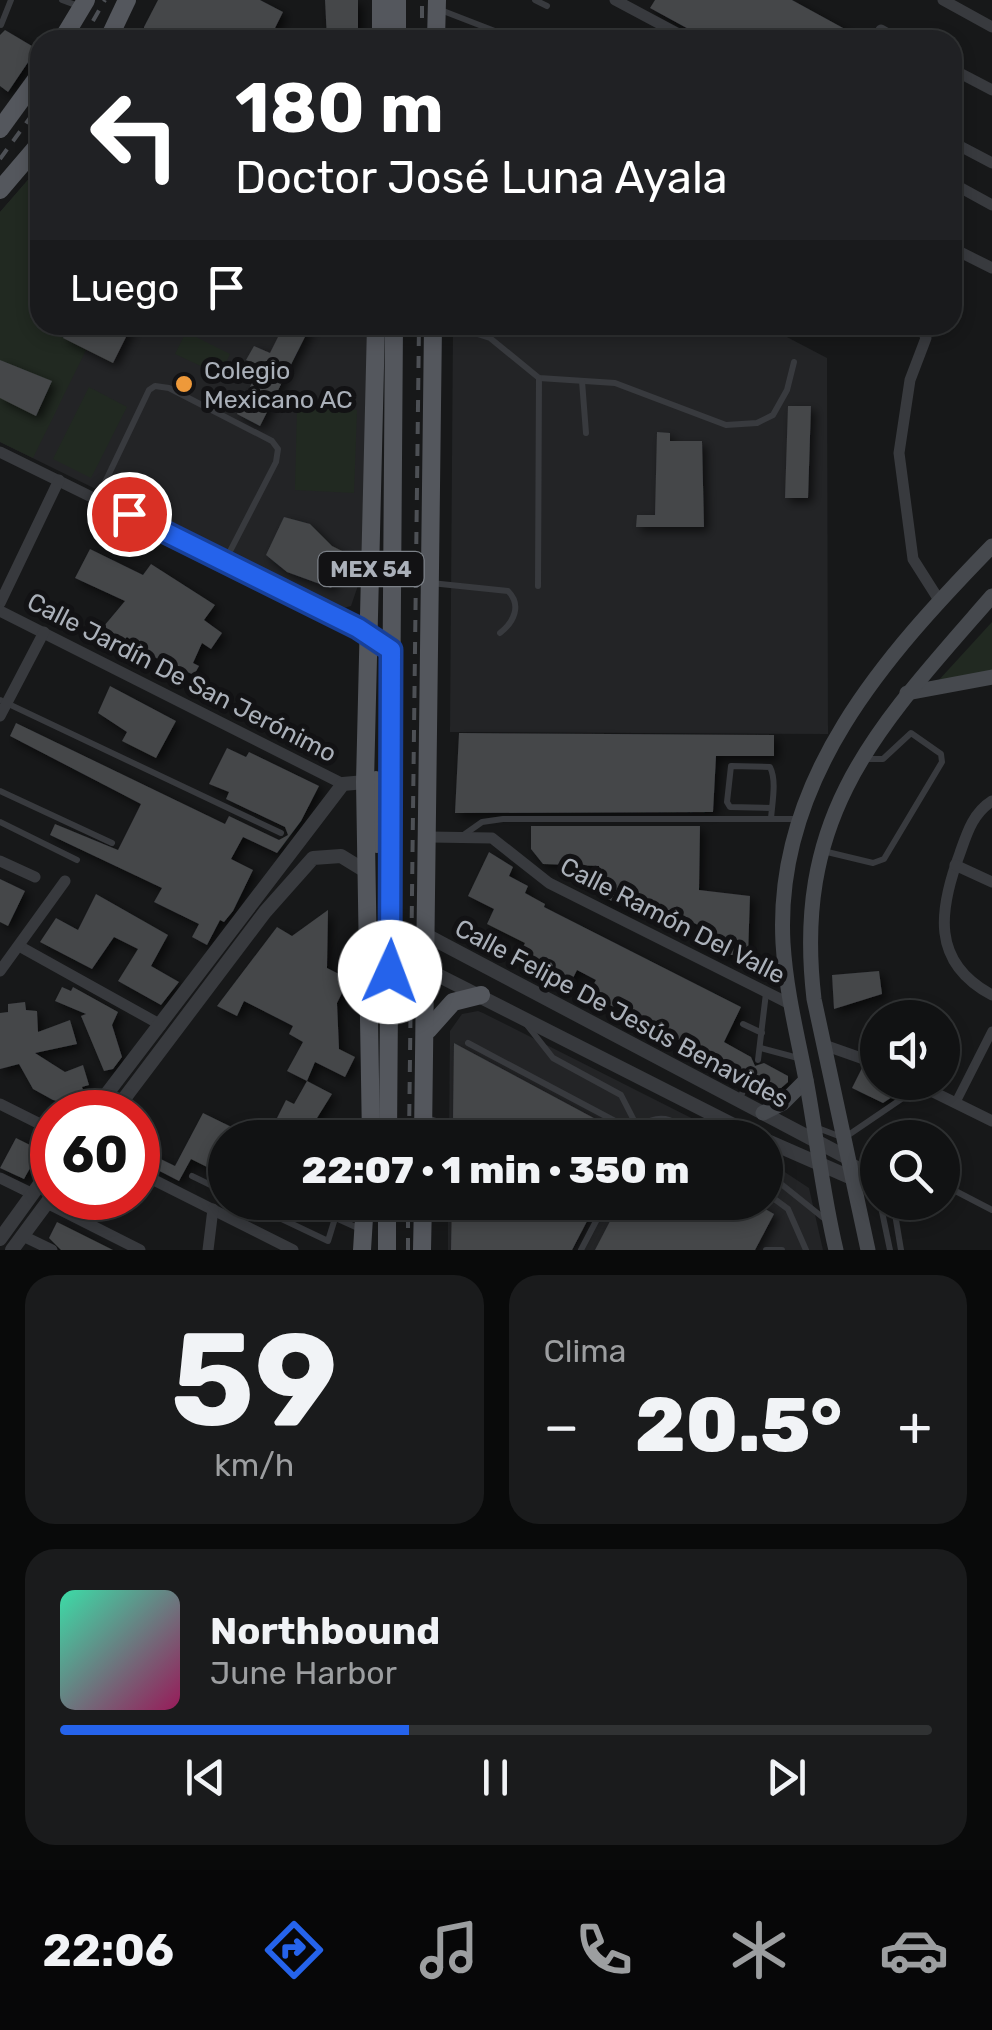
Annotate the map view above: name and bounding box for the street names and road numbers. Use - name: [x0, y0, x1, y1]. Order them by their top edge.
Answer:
- road number: MEX 54: [318, 552, 424, 586]
- street label: Calle Jardín De San Jerónimo: [22, 587, 341, 768]
- street label: Calle Ramón Del Valle: [556, 851, 790, 990]
- street label: Calle Felipe De Jesús Benavides: [450, 913, 793, 1114]

